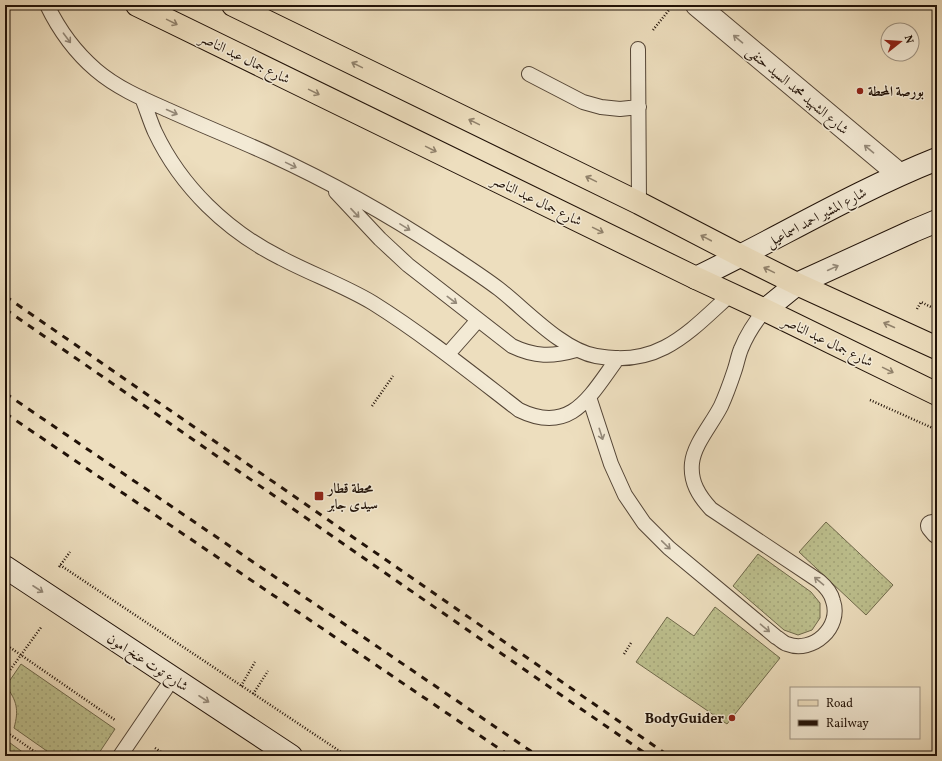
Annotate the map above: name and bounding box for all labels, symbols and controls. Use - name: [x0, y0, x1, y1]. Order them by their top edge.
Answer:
- one-way arrow: [166, 19, 178, 26]
- north arrow: [880, 22, 920, 62]
- street label: شارع جمال عبد الناصر: [194, 28, 293, 90]
- one-way arrow: [63, 33, 71, 44]
- text: N: [900, 33, 916, 46]
- one-way arrow: [732, 34, 743, 43]
- street label: شارع الشهيد محمد السيد حنفى: [741, 43, 852, 140]
- one-way arrow: [351, 61, 363, 69]
- place label: بورصة المحطة: [868, 83, 924, 102]
- marker: بورصة المحطة: [855, 86, 865, 96]
- one-way arrow: [308, 88, 320, 96]
- one-way arrow: [165, 108, 177, 116]
- one-way arrow: [468, 118, 480, 125]
- one-way arrow: [864, 145, 875, 154]
- one-way arrow: [424, 146, 436, 153]
- one-way arrow: [284, 161, 296, 169]
- street label: شارع جمال عبد الناصر: [486, 170, 585, 232]
- one-way arrow: [585, 175, 597, 182]
- street label: شارع المشير احمد اسماعيل: [763, 184, 871, 254]
- one-way arrow: [350, 208, 360, 218]
- one-way arrow: [399, 223, 411, 231]
- one-way arrow: [592, 227, 604, 234]
- one-way arrow: [701, 234, 713, 241]
- one-way arrow: [826, 264, 838, 271]
- one-way arrow: [763, 266, 775, 273]
- one-way arrow: [446, 296, 457, 304]
- street label: شارع جمال عبد الناصر: [777, 311, 876, 373]
- one-way arrow: [884, 321, 896, 328]
- one-way arrow: [882, 367, 894, 374]
- one-way arrow: [598, 427, 605, 440]
- place label: محطة قطار سيدى جابر: [326, 480, 378, 515]
- marker: محطة قطار سيدى جابر: [313, 490, 325, 502]
- one-way arrow: [661, 540, 671, 549]
- one-way arrow: [813, 577, 824, 586]
- one-way arrow: [32, 585, 43, 593]
- one-way arrow: [760, 624, 771, 633]
- street label: شارع توت عنخ امون: [102, 630, 192, 698]
- legend: [790, 687, 920, 739]
- one-way arrow: [199, 695, 210, 703]
- text: Road: [826, 696, 853, 712]
- place label: BodyGuider: [645, 710, 724, 729]
- marker: BodyGuider: [727, 713, 737, 723]
- text: Railway: [826, 716, 869, 732]

